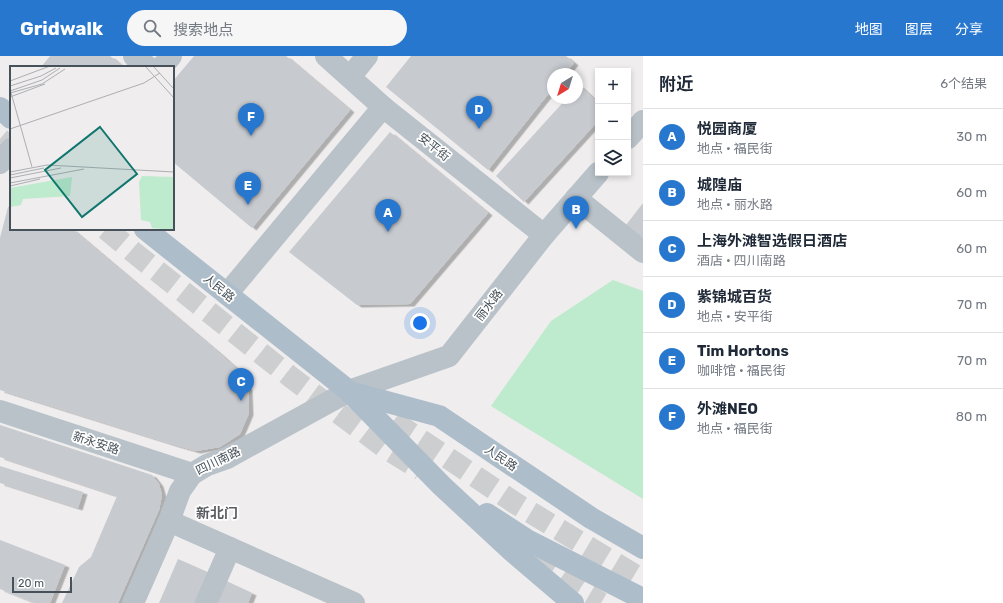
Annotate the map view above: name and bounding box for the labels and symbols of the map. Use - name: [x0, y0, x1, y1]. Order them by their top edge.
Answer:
- inset map: [10, 66, 174, 230]
- north arrow: [547, 68, 583, 104]
- pin: D: [466, 96, 492, 129]
- pin: F: [238, 103, 264, 136]
- street label: 安平街: [416, 130, 452, 164]
- pin: E: [235, 172, 261, 205]
- pin: B: [563, 196, 589, 229]
- pin: A: [375, 199, 401, 232]
- street label: 人民路: [201, 271, 237, 305]
- street label: 丽水路: [472, 287, 506, 323]
- your location: [410, 313, 430, 333]
- pin: C: [228, 368, 254, 401]
- street label: 新永安路: [71, 429, 121, 457]
- street label: 人民路: [482, 442, 520, 474]
- street label: 四川南路: [193, 444, 243, 478]
- district label: 新北门: [196, 505, 238, 522]
- scale bar: [12, 575, 72, 594]

